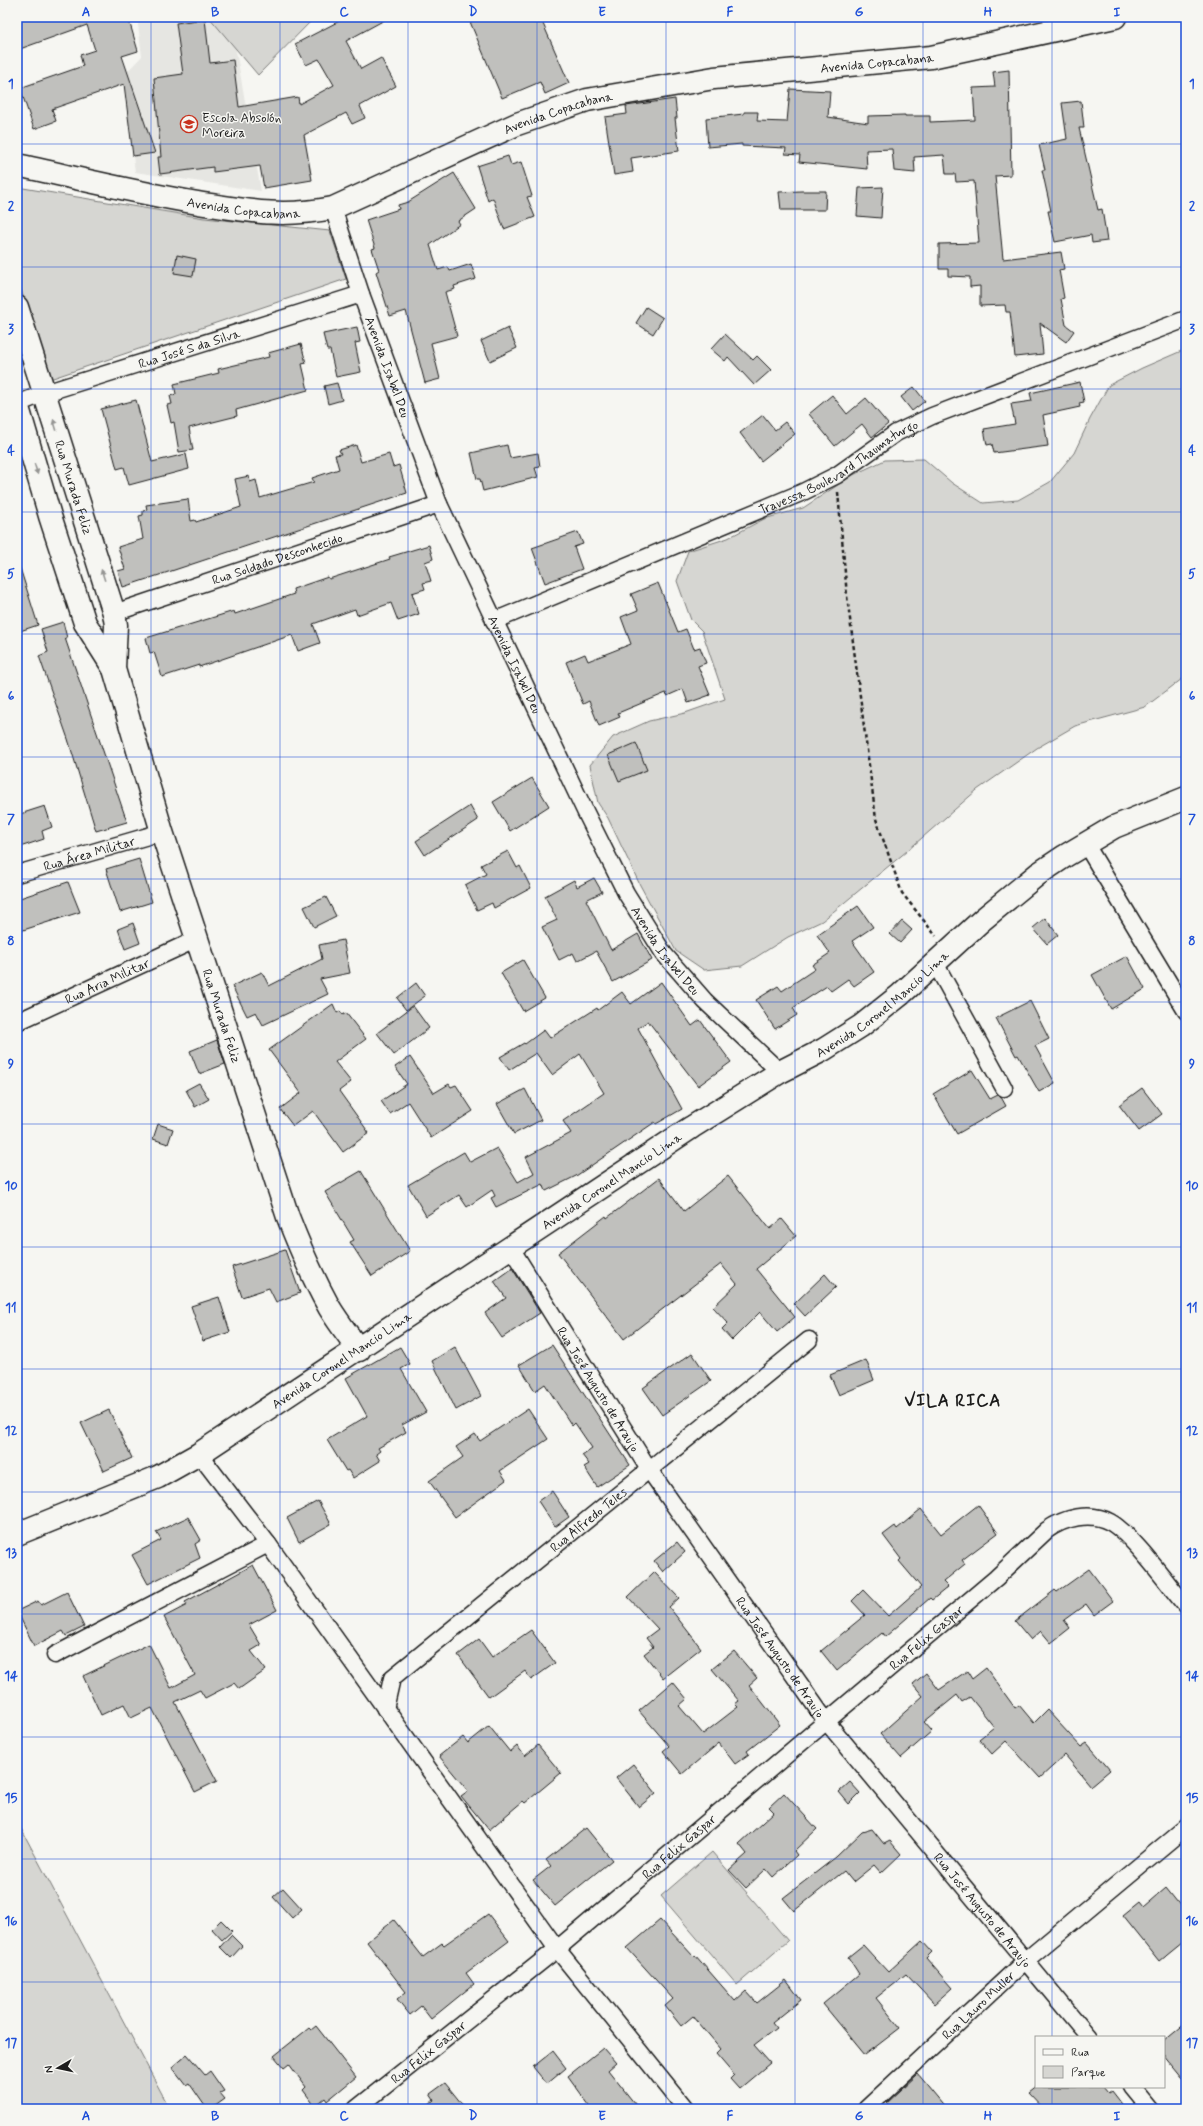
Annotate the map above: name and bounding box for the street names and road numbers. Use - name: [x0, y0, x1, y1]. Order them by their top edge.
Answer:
- street label: Avenida Copacabana: [820, 50, 935, 78]
- street label: Avenida Copacabana: [501, 89, 614, 139]
- street label: Avenida Copacabana: [185, 194, 301, 223]
- street label: Avenida Isabel Deu: [360, 314, 413, 421]
- street label: Rua José S da Silva: [137, 325, 243, 373]
- street label: Travessa Boulevard Thaumaturgo: [757, 417, 922, 519]
- street label: Rua Murada Feliz: [50, 438, 96, 537]
- street label: Rua Soldado Desconhecido: [210, 530, 345, 590]
- street label: Avenida Isabel Deu: [483, 613, 545, 717]
- street label: Rua Área Militar: [42, 833, 138, 876]
- street label: Avenida Isabel Deu: [626, 903, 703, 1000]
- street label: Avenida Coronel Mancio Lima: [814, 947, 953, 1062]
- street label: Rua Aria Militar: [63, 955, 153, 1009]
- street label: Rua Murada Feliz: [197, 967, 244, 1066]
- street label: Avenida Coronel Mancio Lima: [539, 1129, 686, 1234]
- street label: Avenida Coronel Mancio Lima: [269, 1308, 416, 1413]
- street label: Rua José Augusto de Araujo: [552, 1324, 643, 1455]
- street label: Rua Alfredo Teles: [547, 1484, 631, 1557]
- street label: Rua José Augusto de Araujo: [731, 1594, 828, 1722]
- street label: Rua Felix Gaspar: [886, 1602, 968, 1674]
- street label: Rua Felix Gaspar: [639, 1811, 721, 1884]
- street label: Rua José Augusto de Araujo: [929, 1850, 1035, 1972]
- street label: Rua Lauro Muller: [939, 1967, 1019, 2044]
- street label: Rua Felix Gaspar: [388, 2017, 471, 2088]

